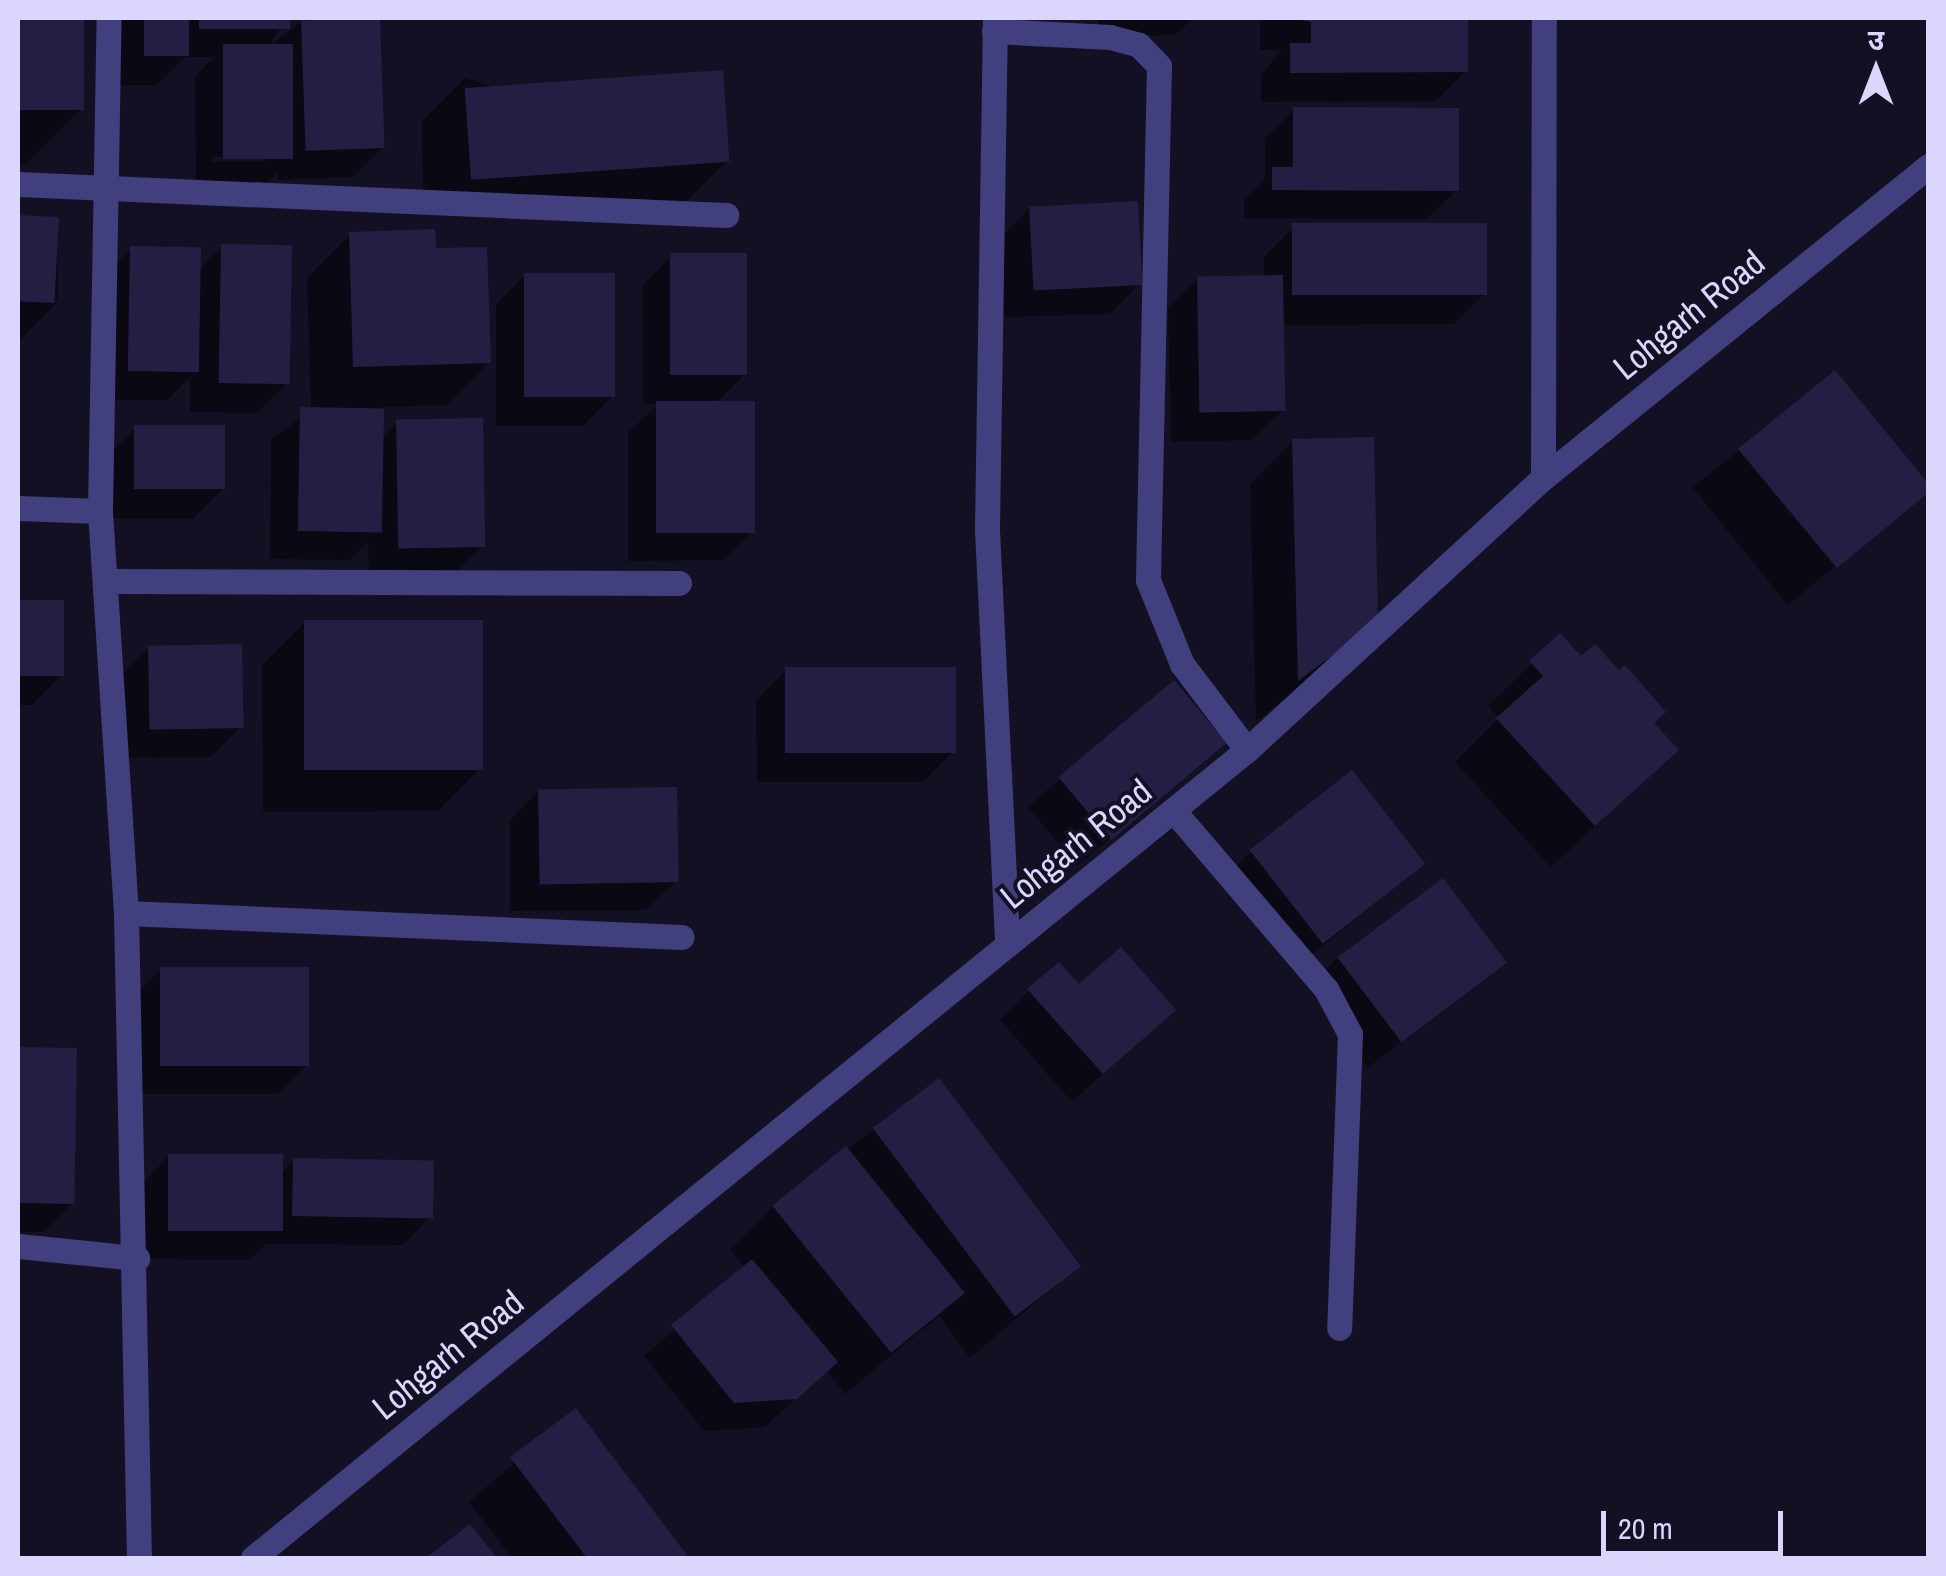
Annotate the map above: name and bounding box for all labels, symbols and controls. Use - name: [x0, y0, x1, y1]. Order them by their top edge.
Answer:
- north arrow: [1826, 20, 1926, 120]
- text: उ: [1868, 21, 1884, 59]
- street label: Lohgarh Road: [1605, 241, 1773, 389]
- street label: Lohgarh Road: [992, 770, 1160, 918]
- street label: Lohgarh Road: [364, 1281, 532, 1429]
- scale bar: [1606, 1491, 1788, 1553]
- text: 20 m: [1618, 1508, 1673, 1548]

